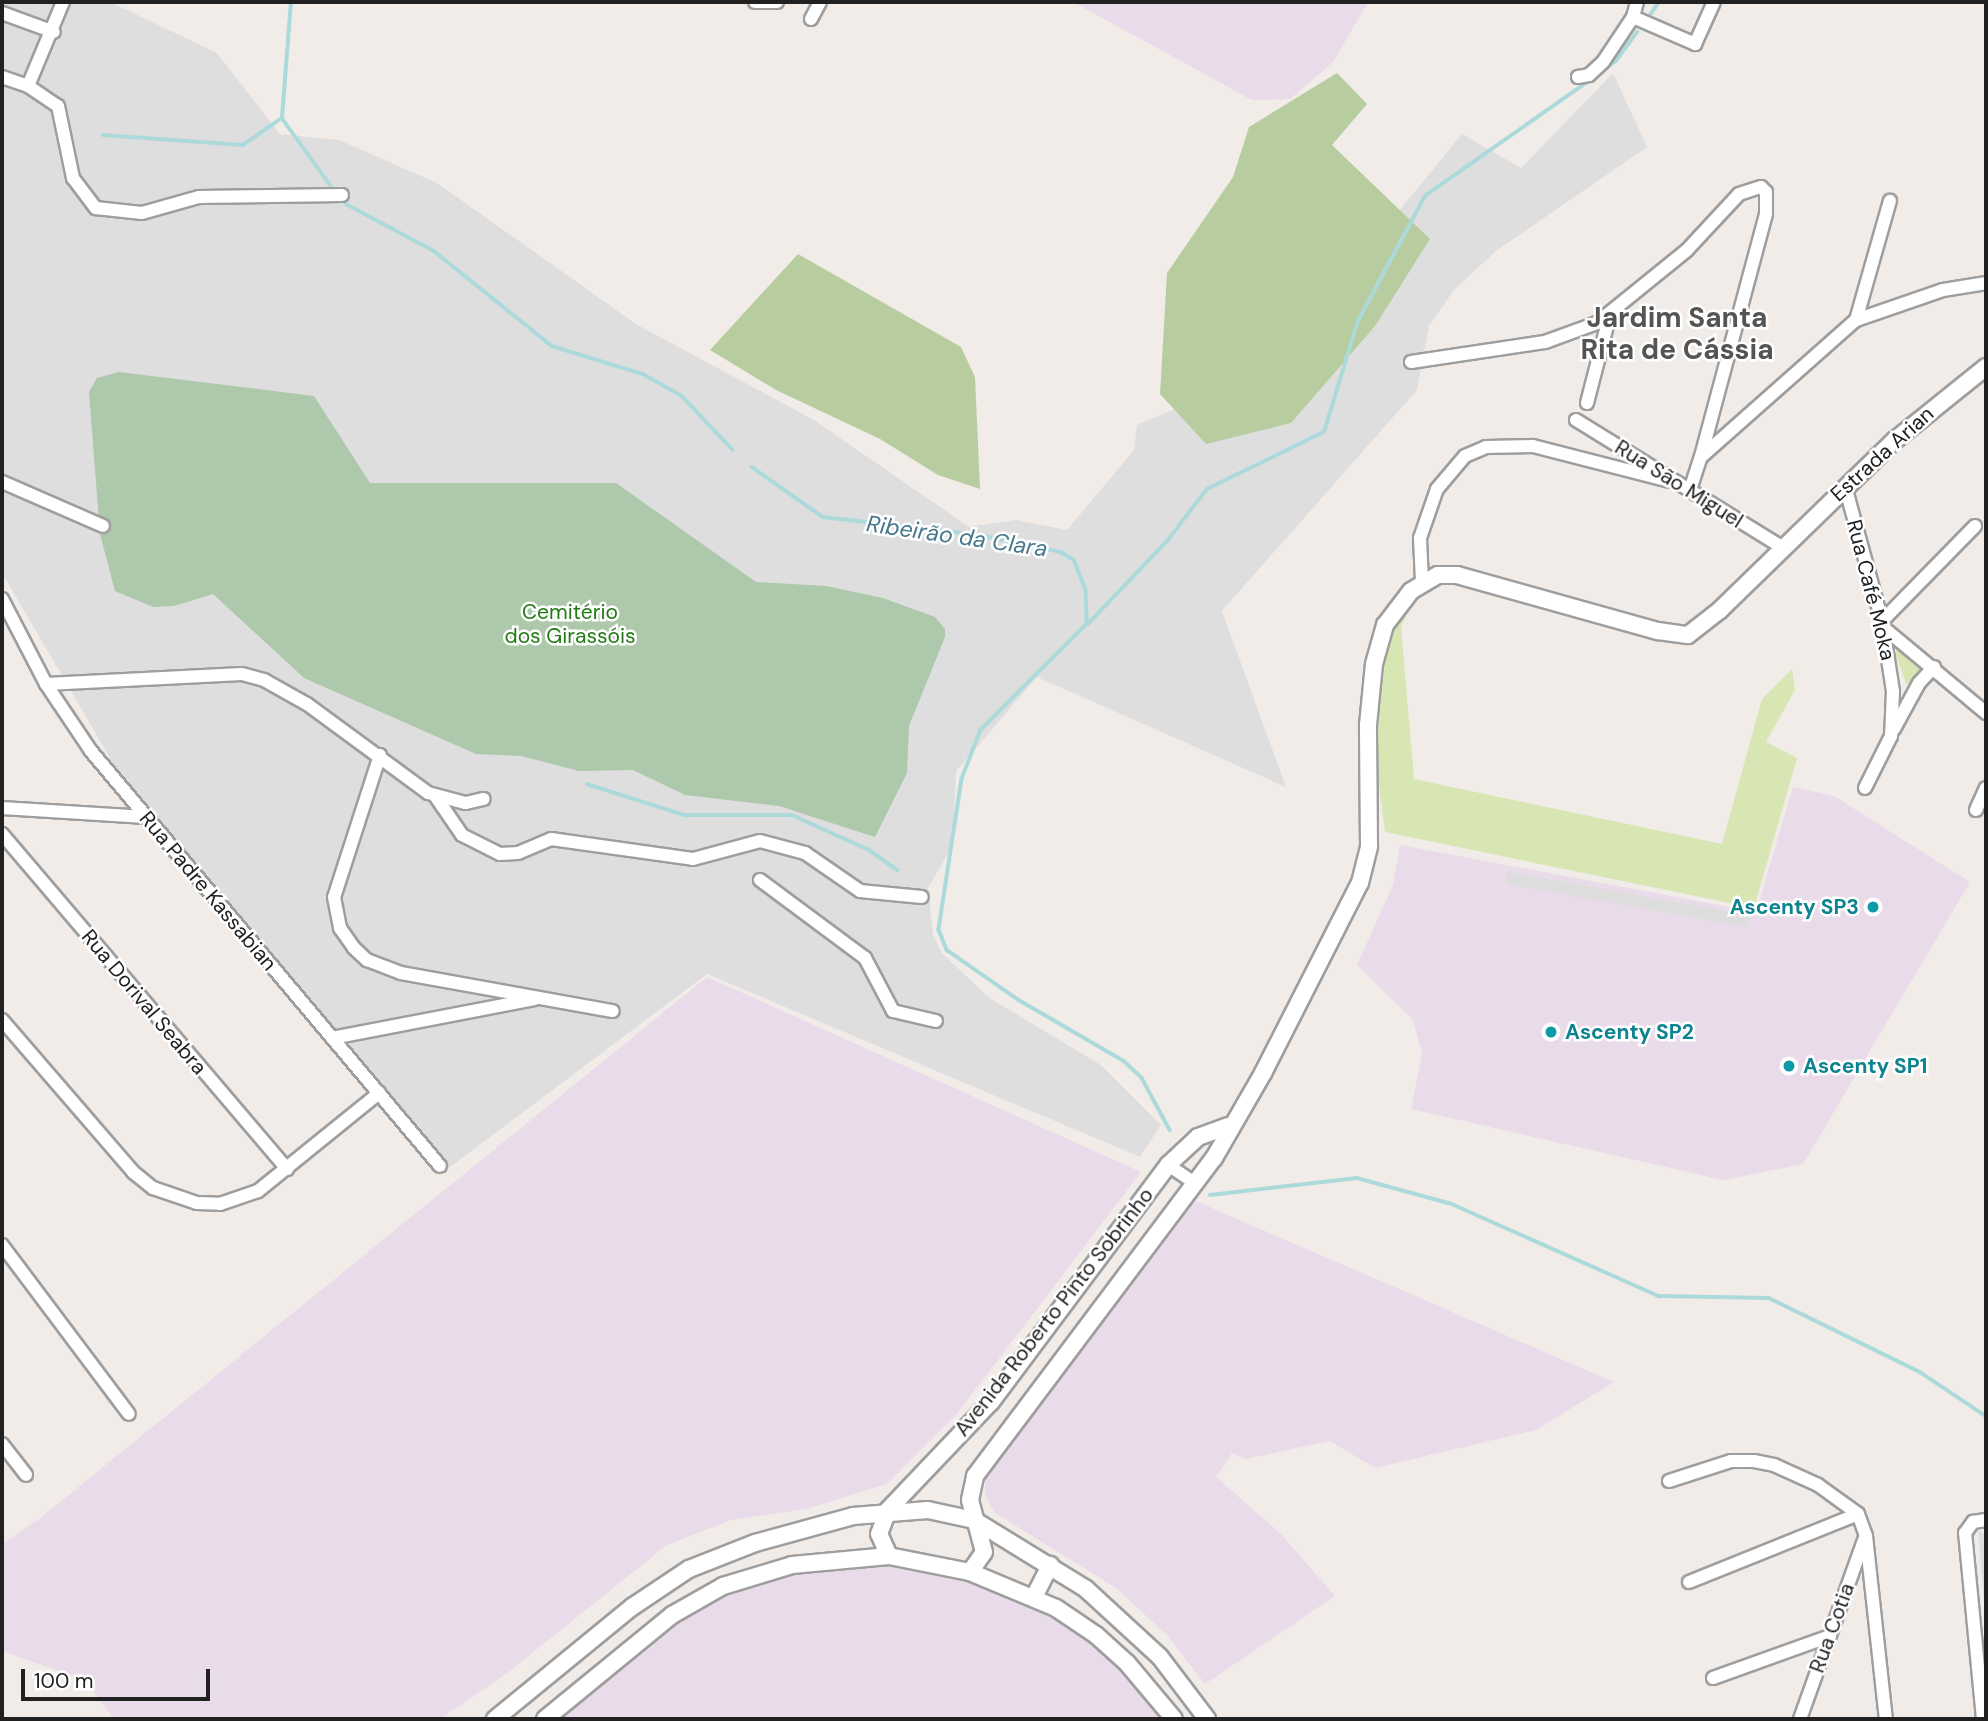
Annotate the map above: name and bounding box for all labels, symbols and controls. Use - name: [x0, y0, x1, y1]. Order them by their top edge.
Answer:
- district label: Jardim Santa Rita de Cássia: [1580, 301, 1774, 367]
- street label: Estrada Arian: [1825, 401, 1939, 507]
- street label: Rua São Miguel: [1610, 435, 1748, 533]
- water label: Ribeirão da Clara: [865, 510, 1049, 562]
- street label: Rua Café Moka: [1841, 517, 1901, 663]
- park label: Cemitério dos Girassóis: [504, 599, 636, 649]
- street label: Rua Padre Kassabian: [134, 806, 282, 976]
- place label: Ascenty SP3: [1730, 894, 1859, 920]
- marker: Ascenty SP3: [1865, 899, 1881, 915]
- street label: Rua Dorival Seabra: [76, 924, 212, 1080]
- place label: Ascenty SP2: [1565, 1019, 1694, 1045]
- marker: Ascenty SP2: [1543, 1024, 1559, 1040]
- place label: Ascenty SP1: [1803, 1053, 1927, 1079]
- marker: Ascenty SP1: [1781, 1058, 1797, 1074]
- street label: Avenida Roberto Pinto Sobrinho: [949, 1183, 1159, 1441]
- street label: Rua Cotia: [1804, 1580, 1860, 1676]
- scale bar: [24, 1654, 214, 1698]
- text: 100 m: [34, 1667, 94, 1695]

